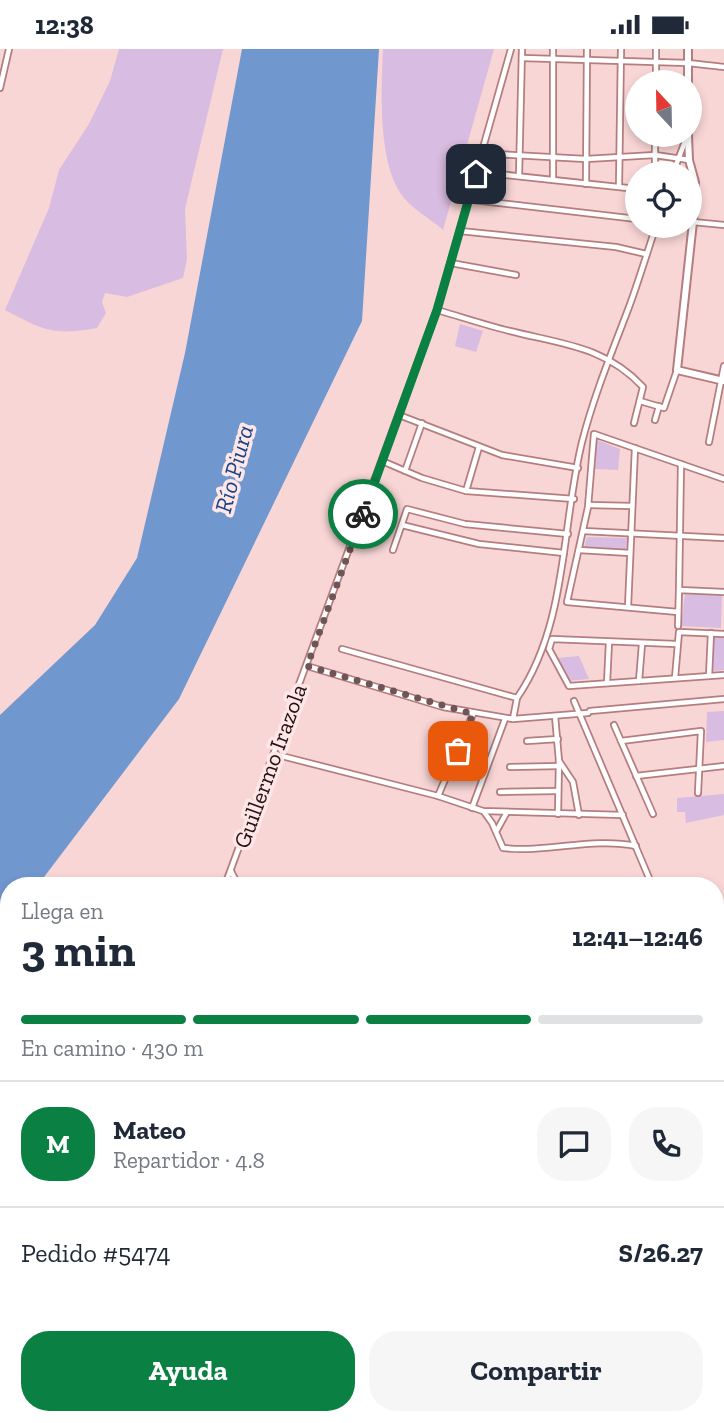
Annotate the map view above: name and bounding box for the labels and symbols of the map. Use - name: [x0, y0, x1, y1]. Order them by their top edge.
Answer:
- north arrow: [625, 70, 702, 147]
- pin: [446, 144, 506, 204]
- water label: Río Piura: [208, 422, 259, 516]
- courier: [328, 479, 398, 549]
- street label: Guillermo Irazola: [227, 680, 313, 852]
- pin: [428, 721, 488, 781]

